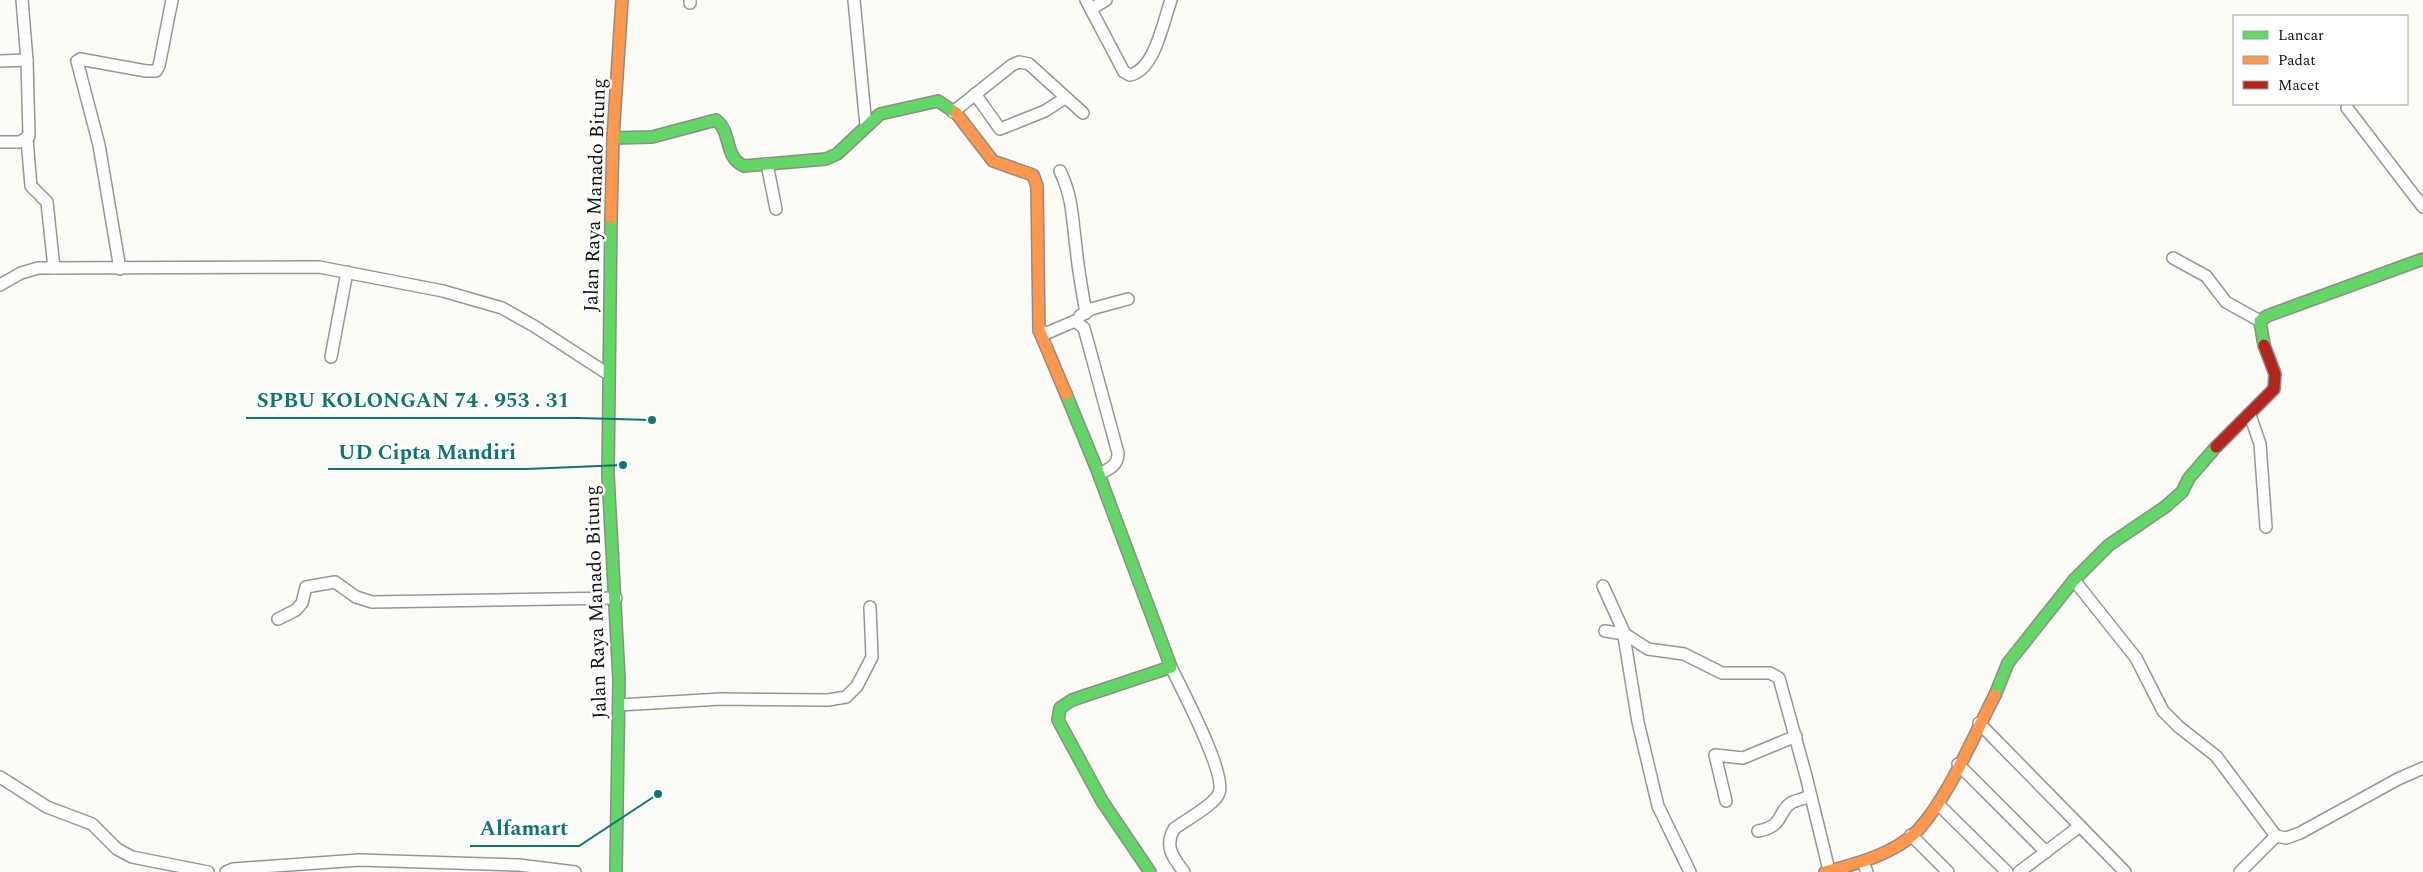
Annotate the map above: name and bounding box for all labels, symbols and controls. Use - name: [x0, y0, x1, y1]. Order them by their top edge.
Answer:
- legend: [2233, 15, 2408, 105]
- text: Lancar: [2278, 24, 2324, 47]
- text: Padat: [2278, 49, 2316, 72]
- text: Macet: [2278, 74, 2319, 97]
- street label: Jalan Raya Manado Bitung: [576, 78, 614, 313]
- callout: SPBU KOLONGAN 74 . 953 . 31: [246, 382, 579, 418]
- text: SPBU KOLONGAN 74 . 953 . 31: [257, 385, 569, 417]
- callout: UD Cipta Mandiri: [328, 433, 526, 469]
- text: UD Cipta Mandiri: [338, 437, 516, 469]
- street label: Jalan Raya Manado Bitung: [577, 484, 615, 719]
- callout: Alfamart: [470, 810, 579, 846]
- text: Alfamart: [480, 813, 568, 845]

